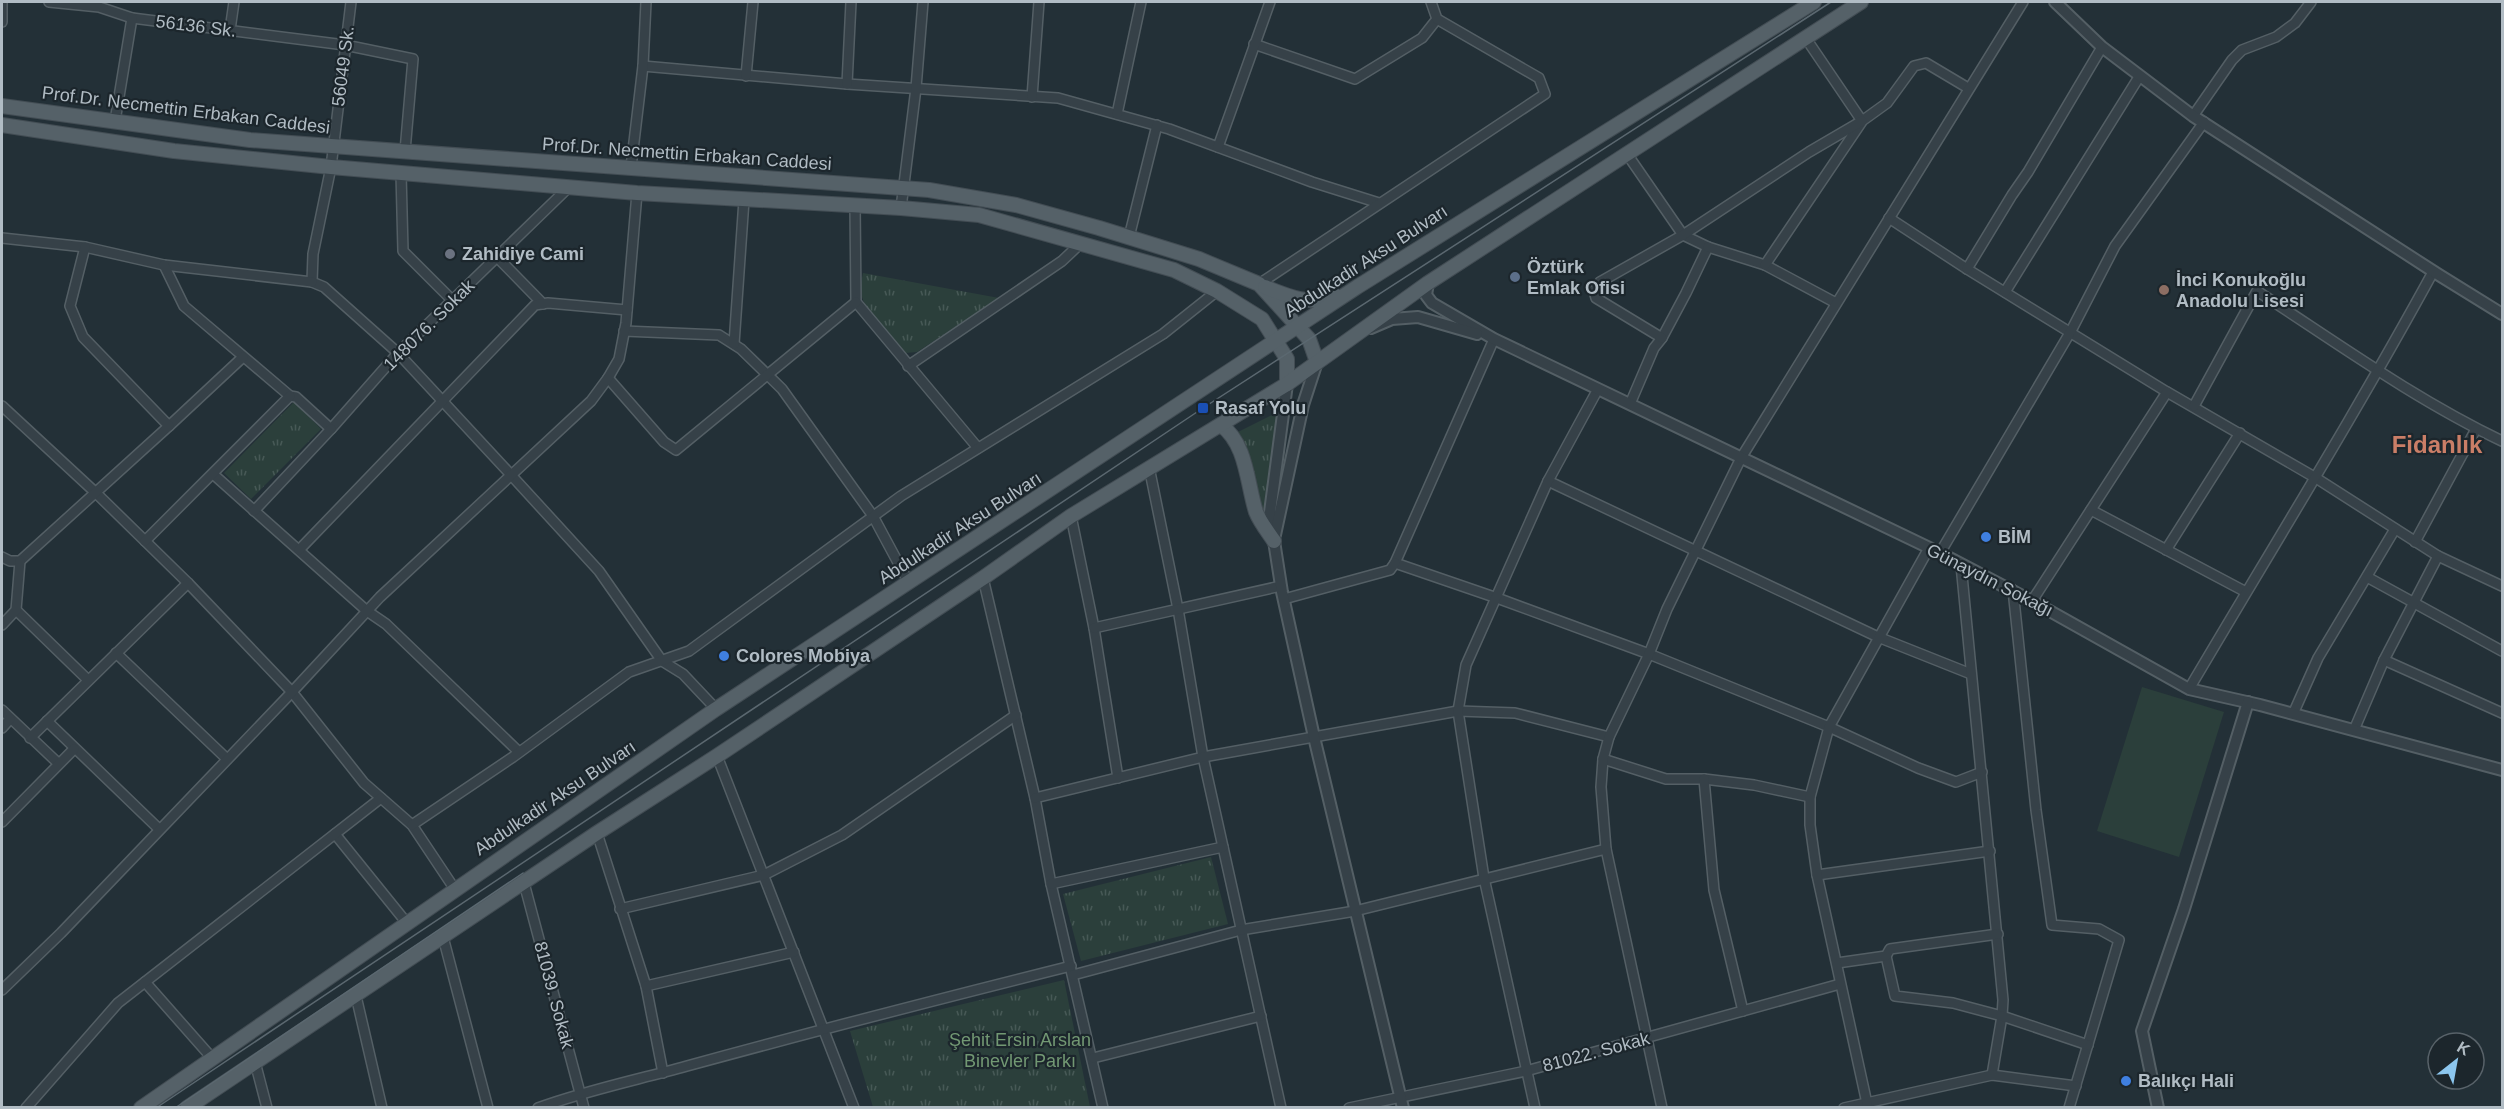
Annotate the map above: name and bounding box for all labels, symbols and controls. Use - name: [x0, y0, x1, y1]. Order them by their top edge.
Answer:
- street label: 56136 Sk.: [155, 11, 237, 41]
- street label: 56049 Sk.: [328, 25, 358, 107]
- street label: Prof.Dr. Necmettin Erbakan Caddesi: [41, 82, 331, 138]
- street label: Prof.Dr. Necmettin Erbakan Caddesi: [542, 134, 832, 174]
- street label: Abdulkadir Aksu Bulvarı: [1281, 201, 1451, 321]
- place label: Zahidiye Cami: [462, 244, 584, 264]
- marker: Zahidiye Cami: [443, 247, 457, 261]
- place label: Öztürk Emlak Ofisi: [1527, 257, 1625, 298]
- marker: Öztürk Emlak Ofisi: [1508, 270, 1522, 284]
- place label: İnci Konukoğlu Anadolu Lisesi: [2176, 270, 2306, 311]
- street label: 148076. Sokak: [379, 275, 479, 375]
- marker: İnci Konukoğlu Anadolu Lisesi: [2157, 283, 2171, 297]
- place label: Rasaf Yolu: [1215, 398, 1306, 418]
- marker: Rasaf Yolu: [1196, 401, 1210, 415]
- district label: Fidanlık: [2392, 431, 2483, 458]
- street label: Abdulkadir Aksu Bulvarı: [875, 468, 1045, 588]
- place label: BİM: [1998, 527, 2031, 547]
- marker: BİM: [1979, 530, 1993, 544]
- street label: Günaydın Sokağı: [1923, 540, 2057, 620]
- place label: Colores Mobiya: [736, 646, 871, 666]
- marker: Colores Mobiya: [717, 649, 731, 663]
- street label: Abdulkadir Aksu Bulvarı: [471, 737, 639, 859]
- street label: 81039. Sokak: [530, 939, 578, 1052]
- street label: 81022. Sokak: [1540, 1028, 1653, 1076]
- park label: Şehit Ersin Arslan Binevler Parkı: [949, 1030, 1091, 1071]
- north arrow: [2426, 1031, 2486, 1091]
- text: K: [2454, 1038, 2473, 1059]
- place label: Balıkçı Hali: [2138, 1071, 2234, 1091]
- marker: Balıkçı Hali: [2119, 1074, 2133, 1088]

